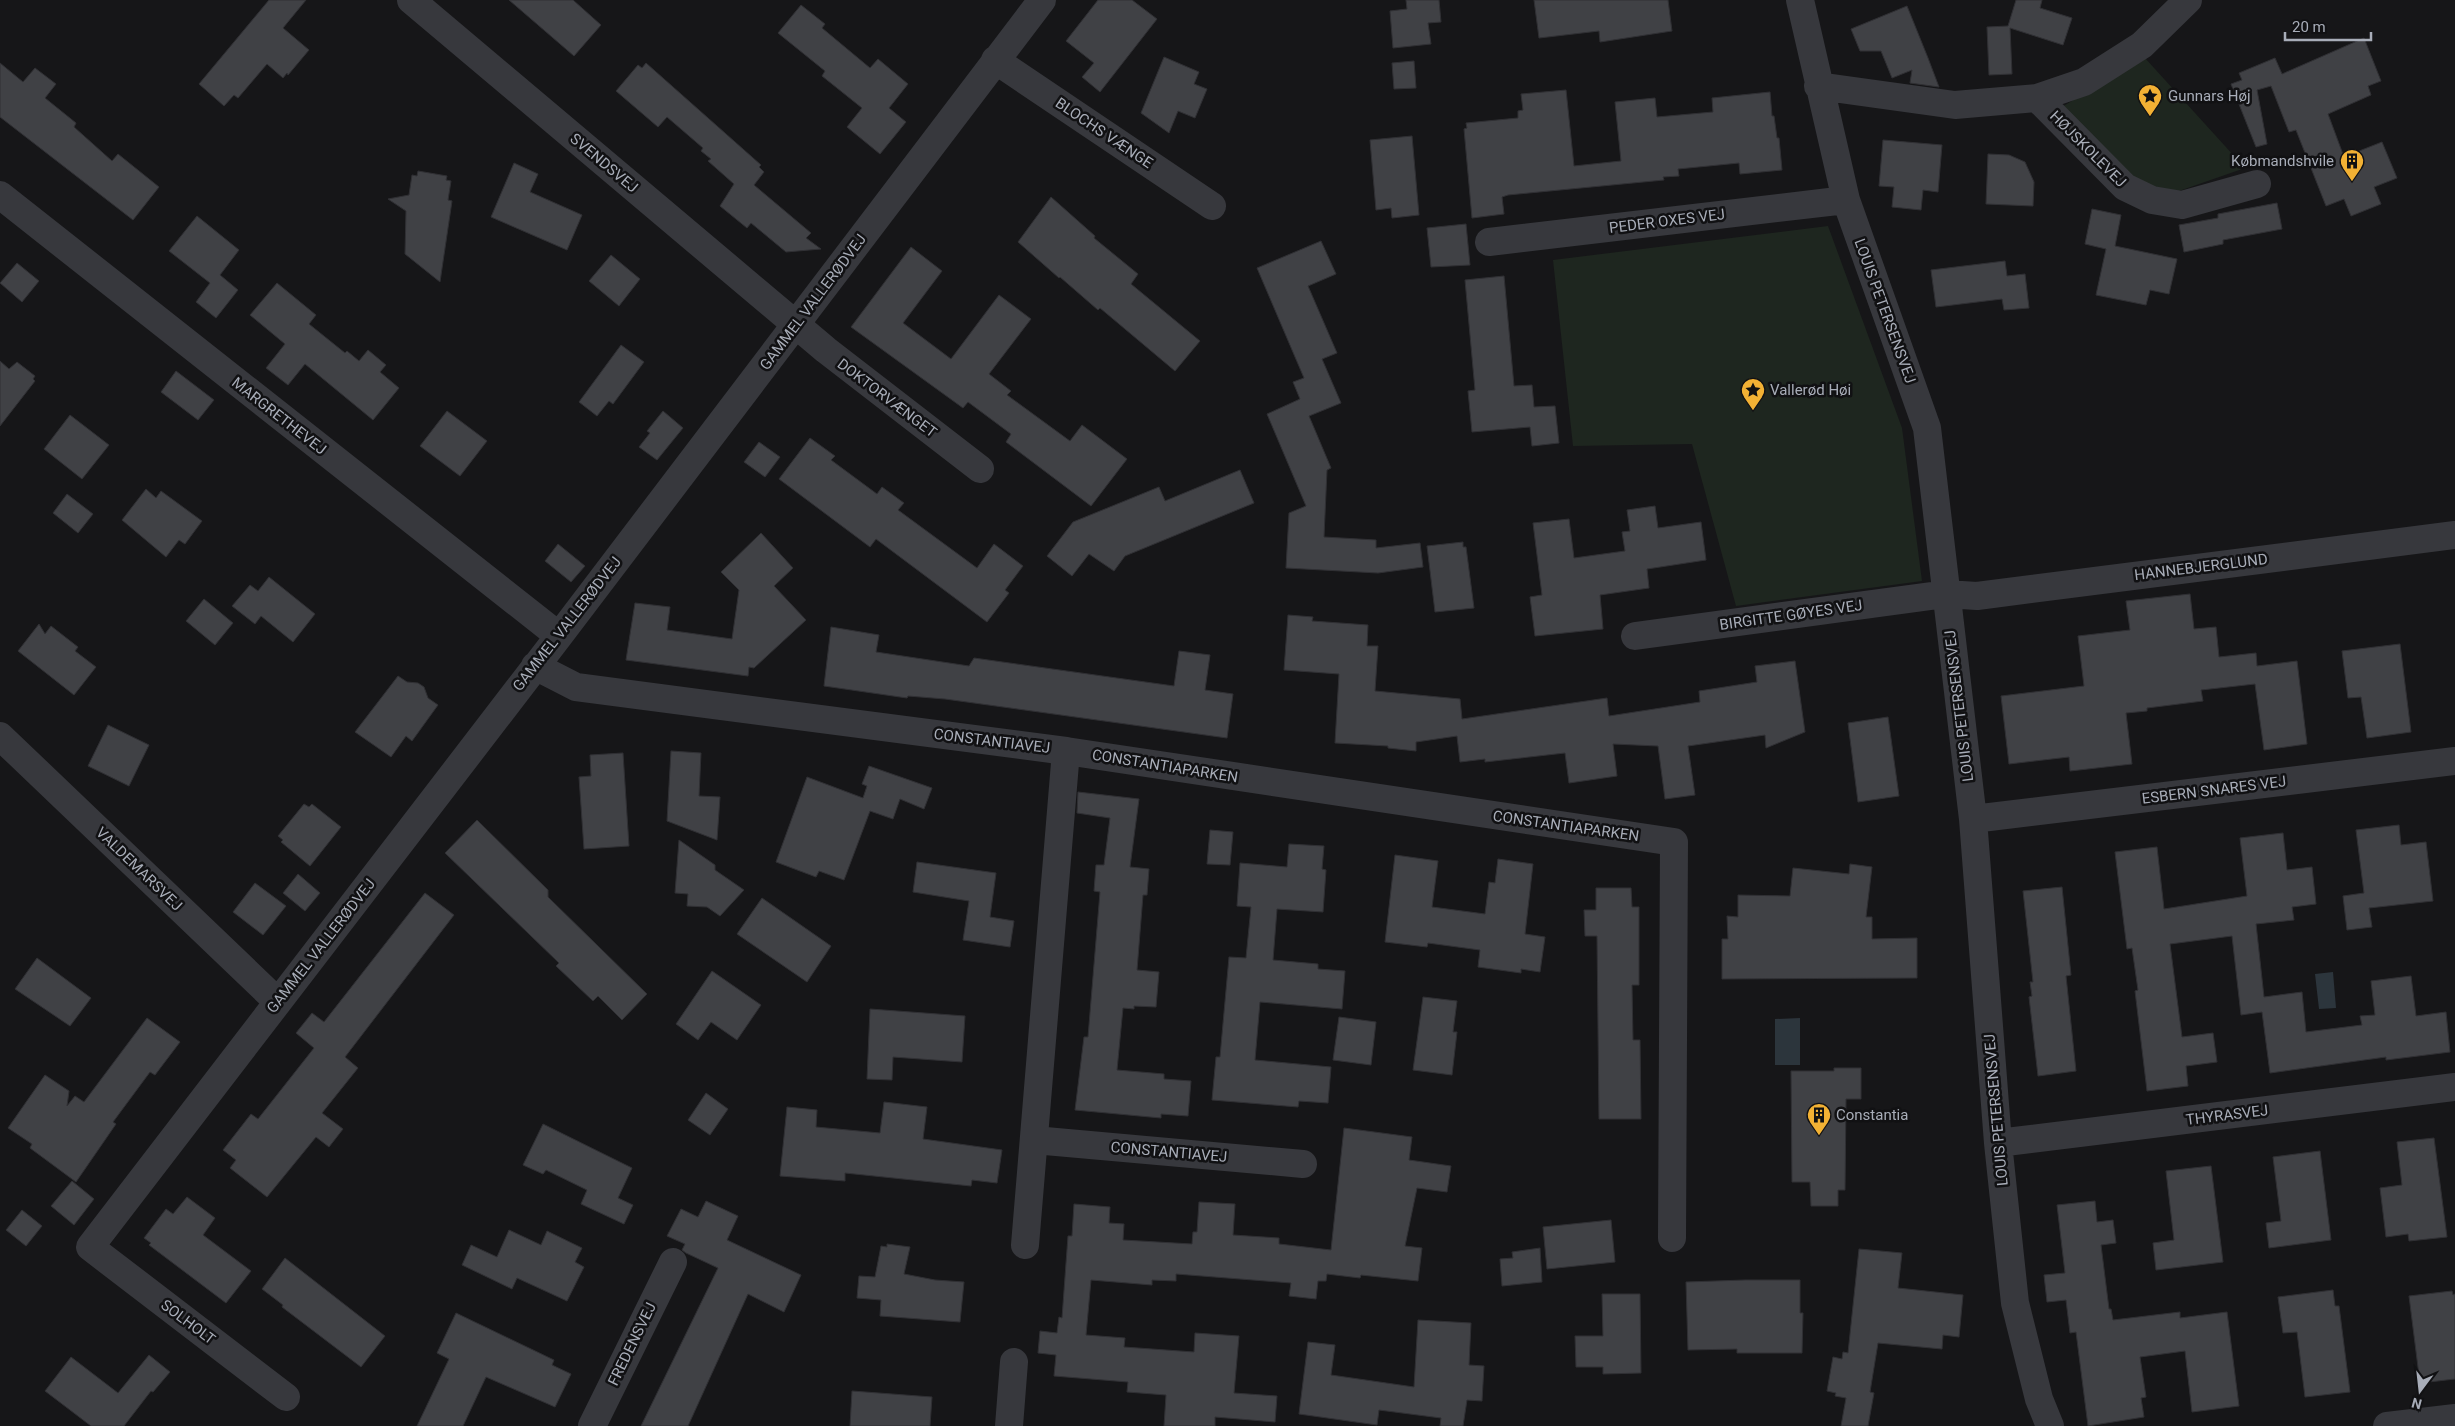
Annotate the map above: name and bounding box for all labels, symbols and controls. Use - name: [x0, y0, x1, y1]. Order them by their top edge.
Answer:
- scale bar: [2285, 10, 2371, 42]
- text: 20 m: [2292, 18, 2326, 36]
- place icon: Gunnars Høj: [2137, 83, 2163, 117]
- place label: Gunnars Høj: [2168, 87, 2251, 105]
- street label: BLOCHS VÆNGE: [1052, 94, 1156, 172]
- street label: HØJSKOLEVEJ: [2046, 107, 2130, 191]
- street label: SVENDSVEJ: [567, 129, 641, 197]
- building icon: Købmandshvile: [2339, 148, 2365, 182]
- place label: Købmandshvile: [2231, 152, 2334, 170]
- street label: PEDER OXES VEJ: [1608, 205, 1726, 237]
- street label: GAMMEL VALLERØDVEJ: [756, 230, 870, 374]
- street label: LOUIS PETERSENSVEJ: [1850, 236, 1920, 386]
- street label: DOKTORVÆNGET: [834, 355, 940, 441]
- street label: MARGRETHEVEJ: [228, 374, 330, 458]
- place icon: Vallerød Høi: [1740, 377, 1766, 411]
- place label: Vallerød Høi: [1770, 381, 1851, 399]
- street label: HANNEBJERGLUND: [2133, 550, 2269, 584]
- street label: GAMMEL VALLERØDVEJ: [509, 553, 625, 695]
- street label: BIRGITTE GØYES VEJ: [1718, 596, 1864, 634]
- street label: LOUIS PETERSENSVEJ: [1941, 629, 1977, 783]
- street label: CONSTANTIAVEJ: [933, 725, 1051, 757]
- street label: CONSTANTIAPARKEN: [1091, 746, 1239, 786]
- street label: ESBERN SNARES VEJ: [2141, 772, 2287, 808]
- street label: CONSTANTIAPARKEN: [1492, 807, 1640, 845]
- street label: VALDEMARSVEJ: [92, 823, 186, 915]
- street label: GAMMEL VALLERØDVEJ: [263, 875, 379, 1017]
- street label: LOUIS PETERSENSVEJ: [1980, 1033, 2012, 1187]
- street label: THYRASVEJ: [2185, 1101, 2269, 1129]
- building icon: Constantia: [1806, 1102, 1832, 1136]
- place label: Constantia: [1836, 1106, 1908, 1124]
- street label: CONSTANTIAVEJ: [1110, 1138, 1228, 1166]
- street label: SOLHOLT: [157, 1296, 219, 1348]
- street label: FREDENSVEJ: [604, 1299, 660, 1389]
- north arrow: [2395, 1366, 2445, 1416]
- text: N: [2410, 1395, 2423, 1413]

